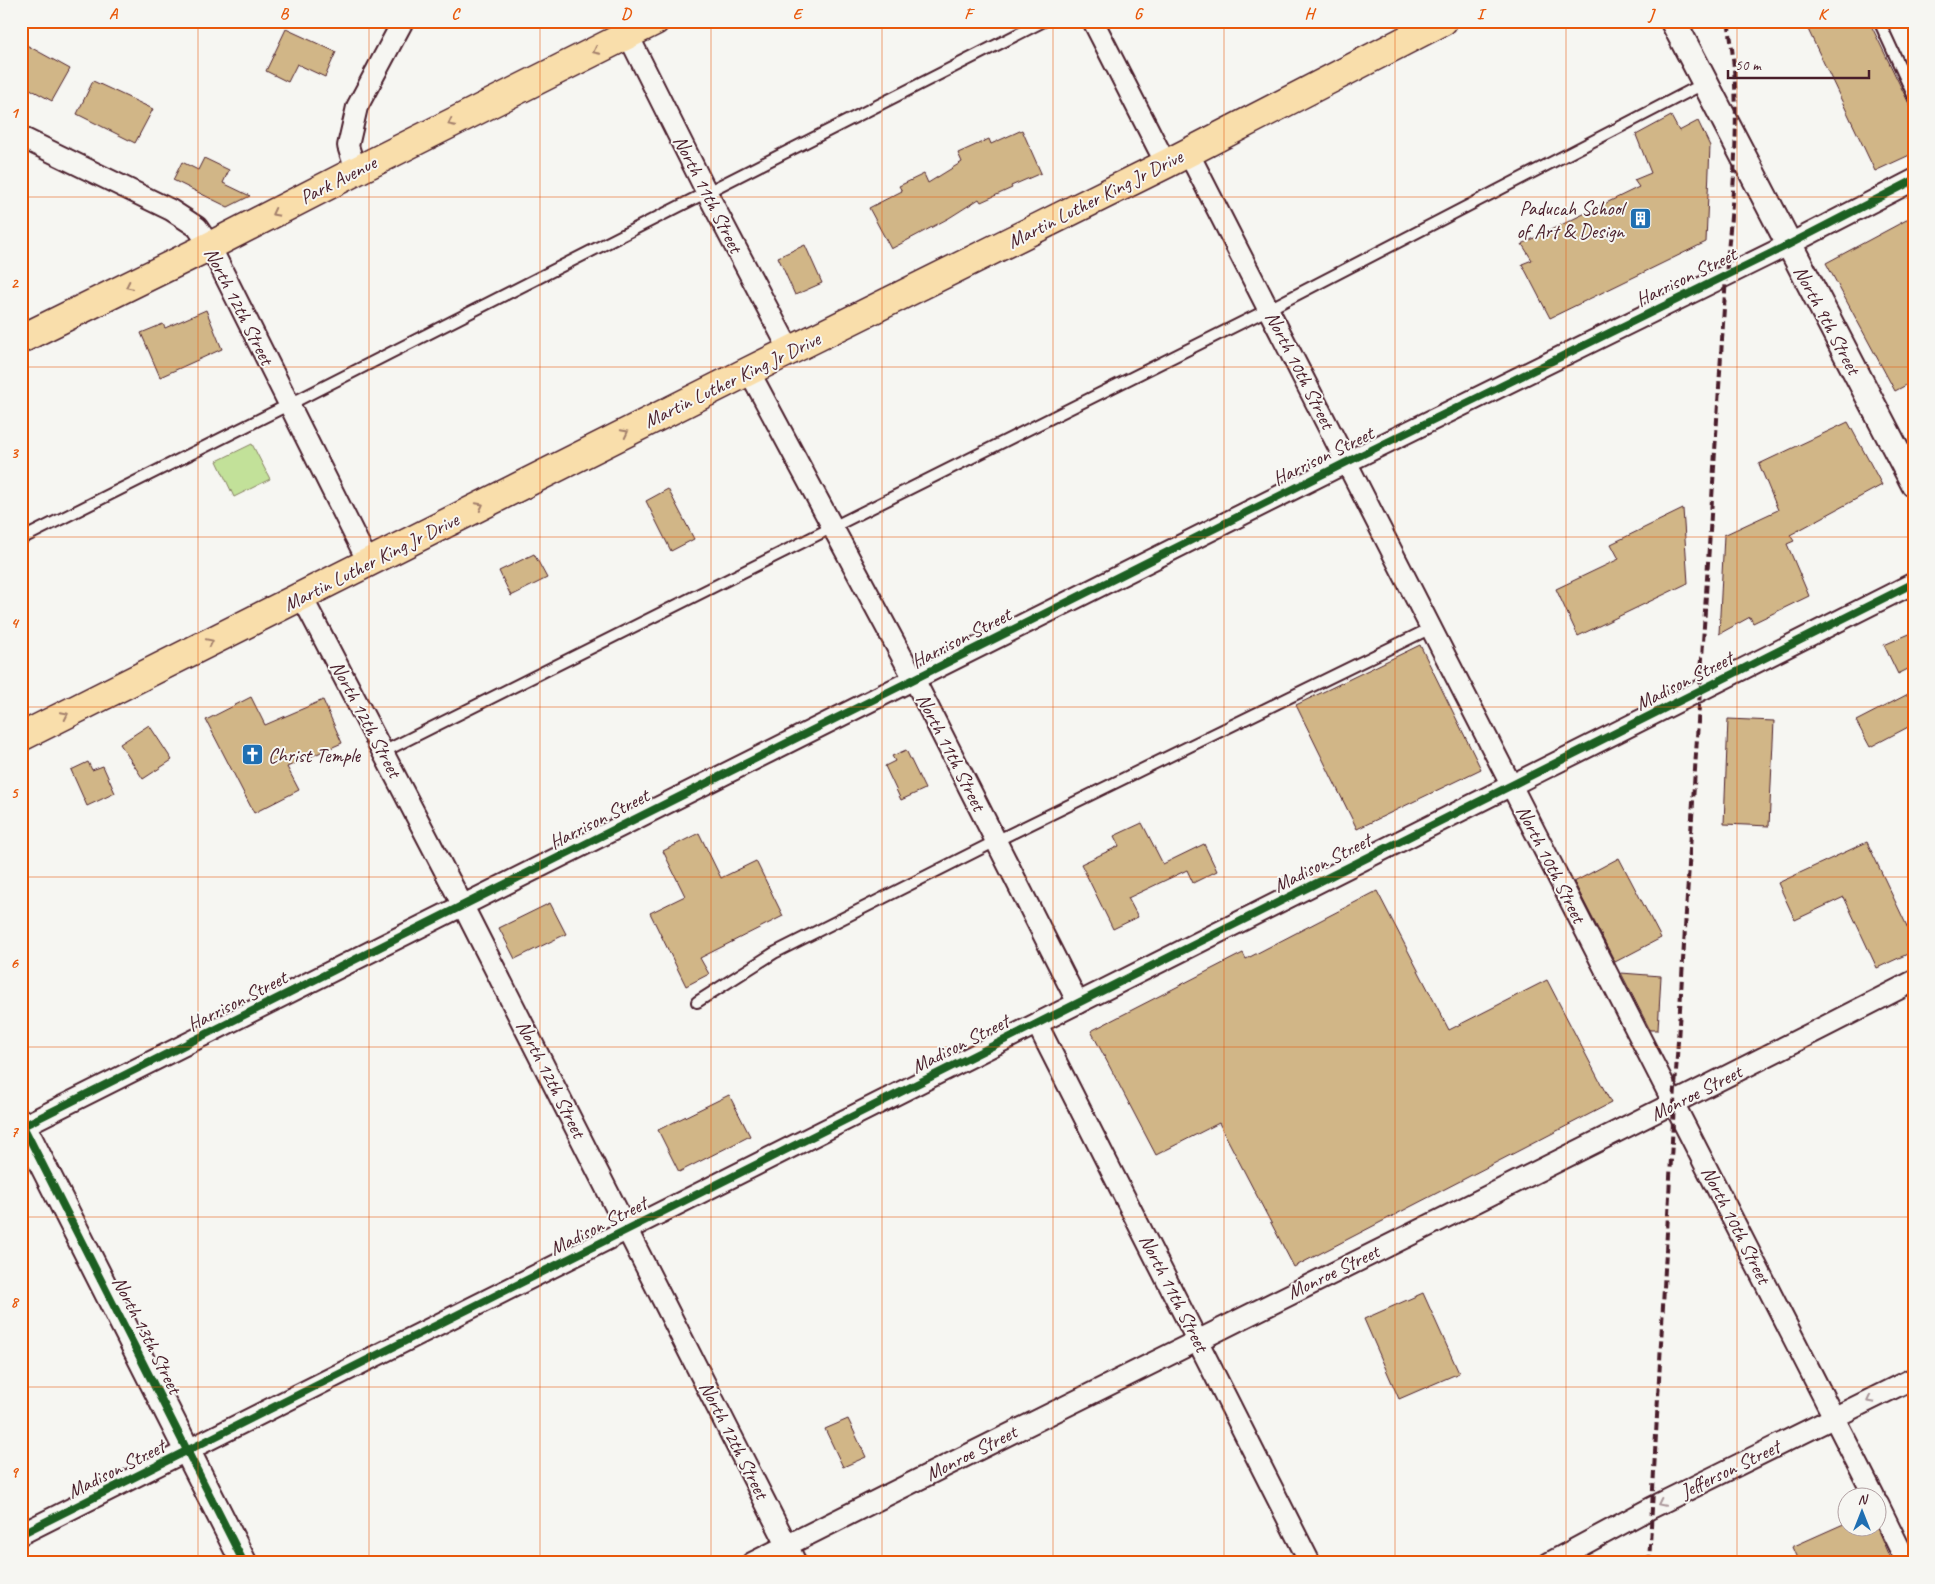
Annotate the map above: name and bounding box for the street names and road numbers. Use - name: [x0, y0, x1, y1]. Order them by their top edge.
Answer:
- street label: North 11th Street: [668, 131, 749, 259]
- street label: Martin Luther King Jr Drive: [1003, 143, 1188, 254]
- street label: Park Avenue: [296, 149, 382, 210]
- street label: Harrison Street: [1632, 241, 1743, 312]
- street label: North 12th Street: [199, 243, 280, 371]
- street label: North 9th Street: [1788, 261, 1867, 381]
- street label: North 10th Street: [1260, 307, 1341, 435]
- street label: Martin Luther King Jr Drive: [640, 326, 826, 434]
- street label: Harrison Street: [1269, 420, 1380, 491]
- street label: Martin Luther King Jr Drive: [279, 506, 464, 617]
- street label: Harrison Street: [907, 601, 1017, 674]
- street label: Madison Street: [1631, 644, 1740, 716]
- street label: North 12th Street: [325, 656, 408, 784]
- street label: North 11th Street: [911, 689, 992, 817]
- street label: Harrison Street: [545, 782, 655, 855]
- street label: North 10th Street: [1511, 801, 1592, 929]
- street label: Madison Street: [1269, 826, 1378, 898]
- street label: Harrison Street: [183, 964, 293, 1037]
- street label: Madison Street: [907, 1007, 1016, 1079]
- street label: North 12th Street: [511, 1016, 592, 1144]
- street label: Monroe Street: [1646, 1058, 1748, 1127]
- street label: North 10th Street: [1696, 1162, 1777, 1290]
- street label: Madison Street: [545, 1189, 654, 1261]
- street label: North 11th Street: [1134, 1230, 1215, 1358]
- street label: Monroe Street: [1283, 1238, 1385, 1305]
- street label: North 13th Street: [107, 1272, 188, 1400]
- street label: North 12th Street: [694, 1377, 775, 1505]
- street label: Monroe Street: [921, 1418, 1023, 1487]
- street label: Madison Street: [63, 1432, 172, 1504]
- street label: Jefferson Street: [1675, 1433, 1787, 1504]

